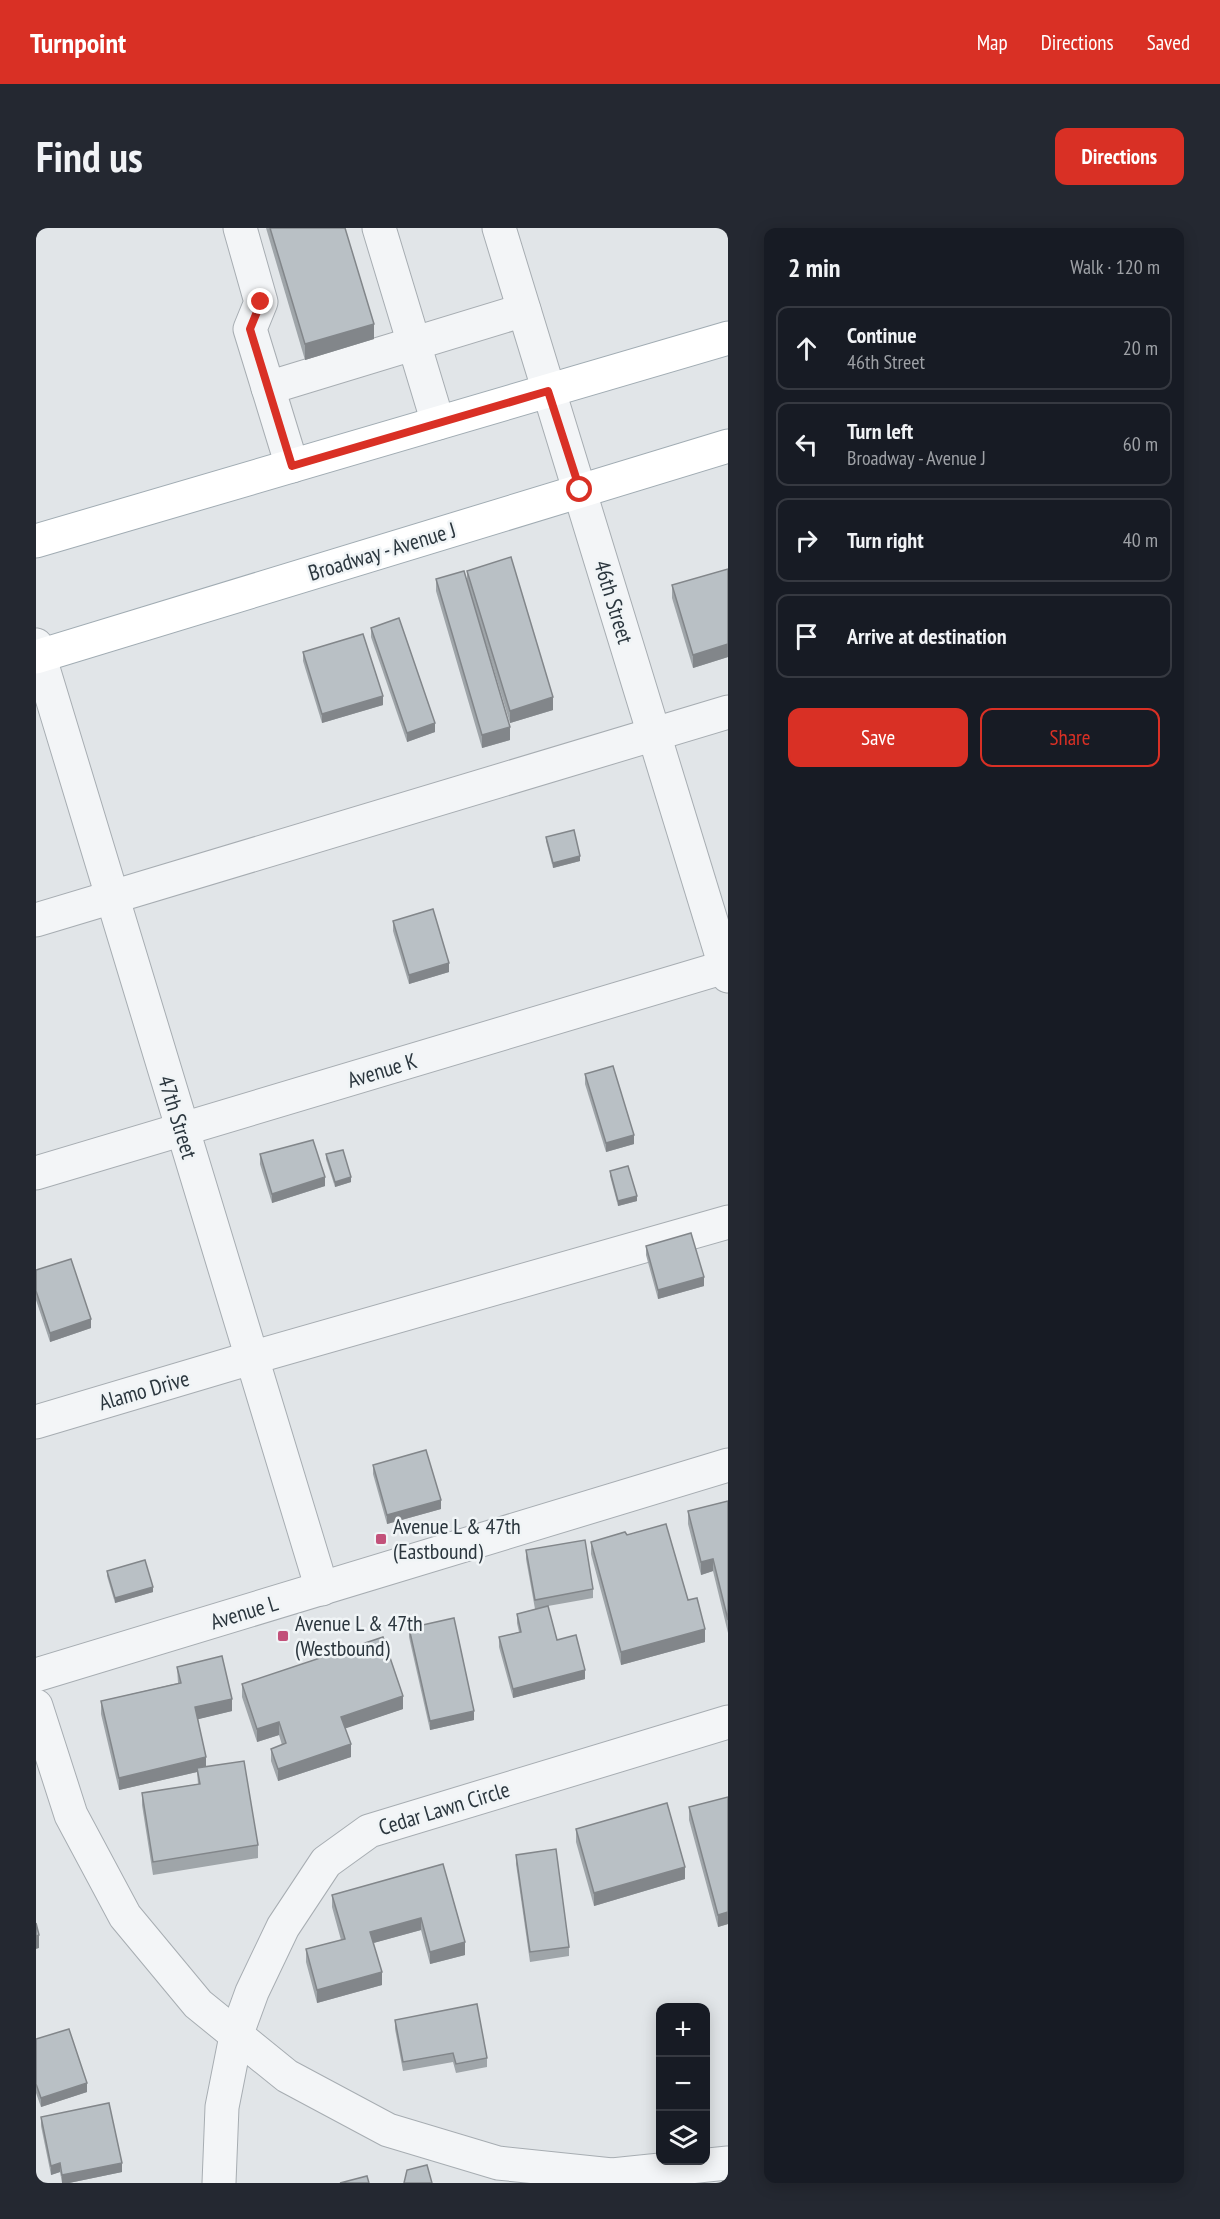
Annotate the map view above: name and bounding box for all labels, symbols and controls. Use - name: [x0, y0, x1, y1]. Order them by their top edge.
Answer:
- text: Turnpoint: [30, 24, 126, 61]
- text: Map: [977, 29, 1008, 56]
- text: Directions: [1041, 29, 1114, 56]
- text: Saved: [1147, 29, 1190, 56]
- button: Directions: [1055, 128, 1184, 185]
- text: Find us: [36, 129, 143, 184]
- text: 2 min: [788, 251, 841, 284]
- text: Walk · 120 m: [1070, 254, 1160, 280]
- route end: [247, 288, 273, 314]
- text: Continue: [847, 321, 917, 349]
- icon: ahead: [790, 332, 823, 365]
- text: 20 m: [1123, 335, 1158, 361]
- text: 46th Street: [847, 349, 925, 375]
- text: Turn left: [847, 417, 913, 445]
- icon: left: [790, 428, 823, 461]
- text: 60 m: [1123, 431, 1158, 457]
- text: Broadway - Avenue J: [847, 445, 986, 471]
- route start: [566, 476, 592, 502]
- street label: Broadway - Avenue J: [305, 515, 459, 587]
- icon: right: [790, 524, 823, 557]
- text: Turn right: [847, 526, 924, 554]
- text: 40 m: [1123, 527, 1158, 553]
- street label: 46th Street: [588, 557, 640, 647]
- icon: arrive: [790, 620, 823, 653]
- text: Arrive at destination: [847, 622, 1007, 650]
- button: Save: [788, 708, 968, 767]
- button: Share: [980, 708, 1160, 767]
- street label: Avenue K: [344, 1046, 420, 1094]
- street label: 47th Street: [152, 1072, 204, 1162]
- street label: Alamo Drive: [96, 1364, 192, 1416]
- place label: Avenue L & 47th (Eastbound): [393, 1512, 521, 1565]
- marker: Avenue L & 47th (Eastbound): [374, 1532, 388, 1546]
- street label: Avenue L: [207, 1588, 281, 1636]
- place label: Avenue L & 47th (Westbound): [295, 1609, 423, 1662]
- marker: Avenue L & 47th (Westbound): [276, 1629, 290, 1643]
- street label: Cedar Lawn Circle: [375, 1775, 513, 1841]
- map controls: [656, 2003, 710, 2165]
- button: +: [656, 2003, 710, 2057]
- button: −: [656, 2057, 710, 2111]
- button: layers: [656, 2111, 710, 2165]

